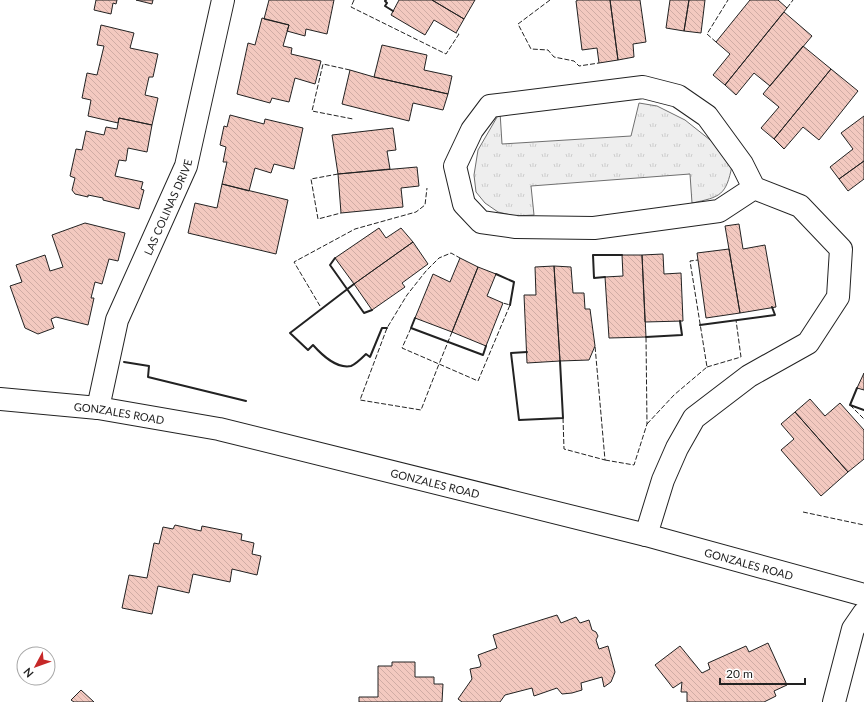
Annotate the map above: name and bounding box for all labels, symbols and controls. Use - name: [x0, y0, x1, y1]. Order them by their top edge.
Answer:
- street label: LAS COLINAS DRIVE: [141, 158, 194, 257]
- street label: GONZALES ROAD: [73, 399, 165, 426]
- street label: GONZALES ROAD: [389, 465, 481, 500]
- street label: GONZALES ROAD: [703, 545, 795, 582]
- north arrow: [16, 646, 56, 686]
- scale bar: [720, 660, 805, 686]
- text: N: [20, 665, 36, 680]
- text: 20 m: [726, 666, 753, 681]

